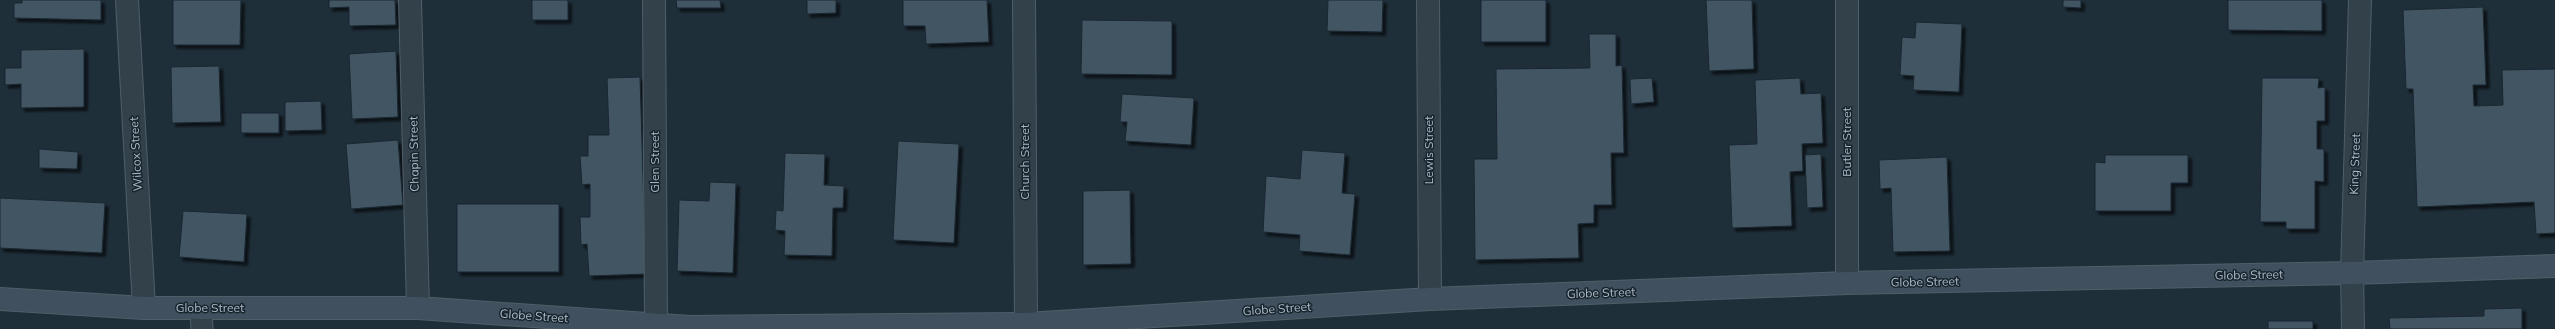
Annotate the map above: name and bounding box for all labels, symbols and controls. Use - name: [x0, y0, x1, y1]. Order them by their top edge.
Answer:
- street label: Butler Street: [1839, 107, 1854, 177]
- street label: Chapin Street: [405, 116, 422, 192]
- street label: Lewis Street: [1421, 116, 1436, 184]
- street label: Wilcox Street: [126, 117, 145, 192]
- street label: Church Street: [1017, 124, 1032, 200]
- street label: Glen Street: [647, 131, 662, 193]
- street label: King Street: [2346, 133, 2363, 195]
- street label: Globe Street: [2215, 266, 2283, 283]
- street label: Globe Street: [1891, 273, 1959, 290]
- street label: Globe Street: [1566, 284, 1635, 301]
- street label: Globe Street: [1242, 299, 1312, 318]
- street label: Globe Street: [176, 300, 244, 315]
- street label: Globe Street: [499, 306, 569, 325]

